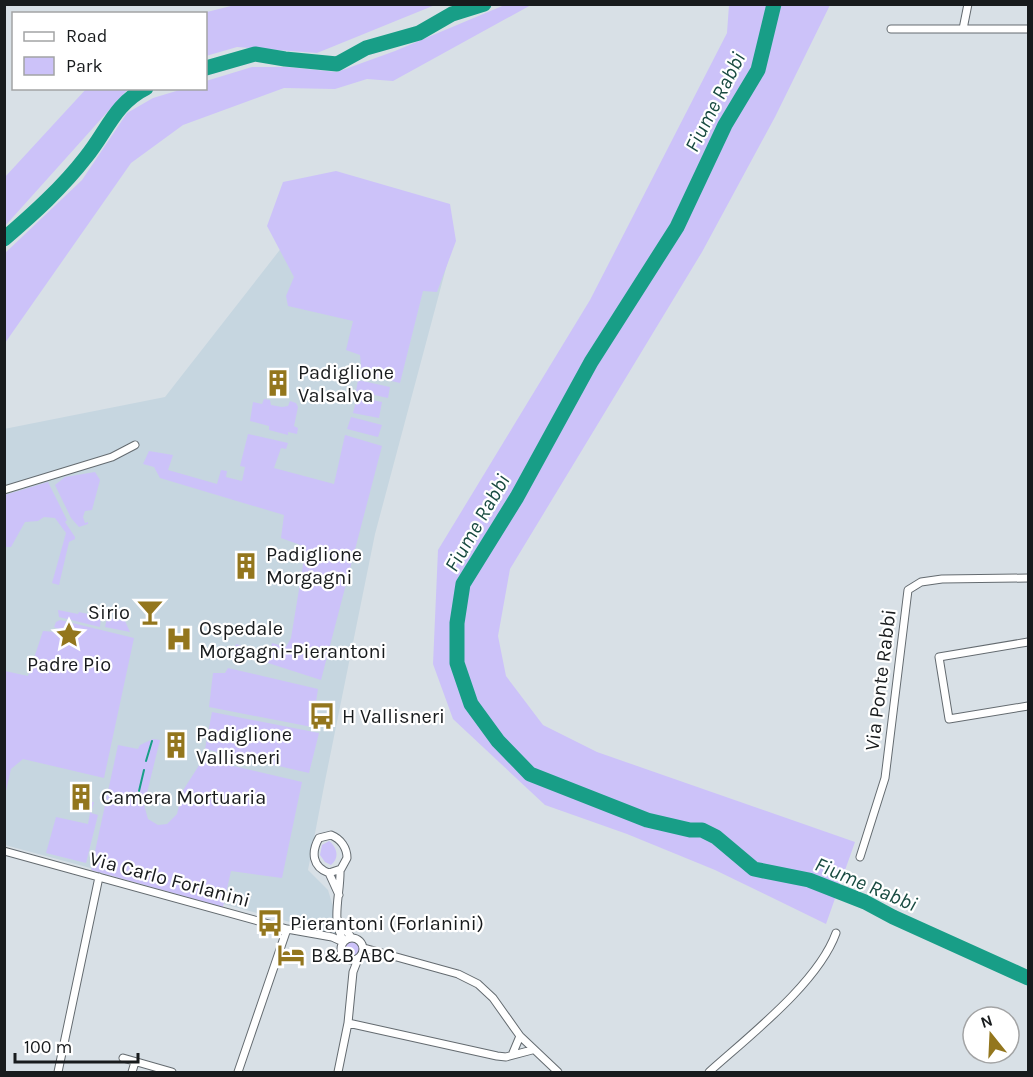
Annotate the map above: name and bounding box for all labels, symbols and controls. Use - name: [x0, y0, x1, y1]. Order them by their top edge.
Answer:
- legend: [12, 12, 207, 90]
- text: Road: [66, 25, 107, 47]
- water label: Fiume Rabbi: [680, 48, 751, 156]
- text: Park: [66, 55, 103, 77]
- place label: Padiglione Valsalva: [298, 361, 394, 407]
- building icon: Padiglione Valsalva: [263, 368, 293, 398]
- water label: Fiume Rabbi: [439, 470, 515, 576]
- place label: Padiglione Morgagni: [266, 543, 362, 589]
- building icon: Padiglione Morgagni: [231, 551, 261, 581]
- bar icon: Sirio: [135, 597, 165, 627]
- place label: Sirio: [88, 601, 130, 624]
- street label: Via Ponte Rabbi: [860, 608, 901, 752]
- place label: Ospedale Morgagni-Pierantoni: [199, 617, 386, 663]
- place icon: Padre Pio: [54, 620, 84, 650]
- hospital icon: Ospedale Morgagni-Pierantoni: [164, 624, 194, 654]
- place label: Padre Pio: [27, 653, 111, 676]
- bus stop icon: H Vallisneri: [307, 701, 337, 731]
- place label: H Vallisneri: [342, 705, 445, 728]
- place label: Padiglione Vallisneri: [196, 723, 292, 769]
- building icon: Padiglione Vallisneri: [161, 730, 191, 760]
- building icon: Camera Mortuaria: [66, 782, 96, 812]
- place label: Camera Mortuaria: [101, 786, 266, 809]
- street label: Via Carlo Forlanini: [87, 847, 253, 912]
- water label: Fiume Rabbi: [811, 852, 921, 916]
- bus stop icon: Pierantoni (Forlanini): [255, 908, 285, 938]
- place label: Pierantoni (Forlanini): [290, 912, 484, 935]
- hotel icon: B&B ABC: [276, 940, 306, 970]
- place label: B&B ABC: [311, 944, 395, 967]
- north arrow: [961, 1005, 1021, 1065]
- text: N: [978, 1010, 995, 1032]
- scale bar: [15, 1026, 138, 1064]
- text: 100 m: [24, 1036, 72, 1058]

